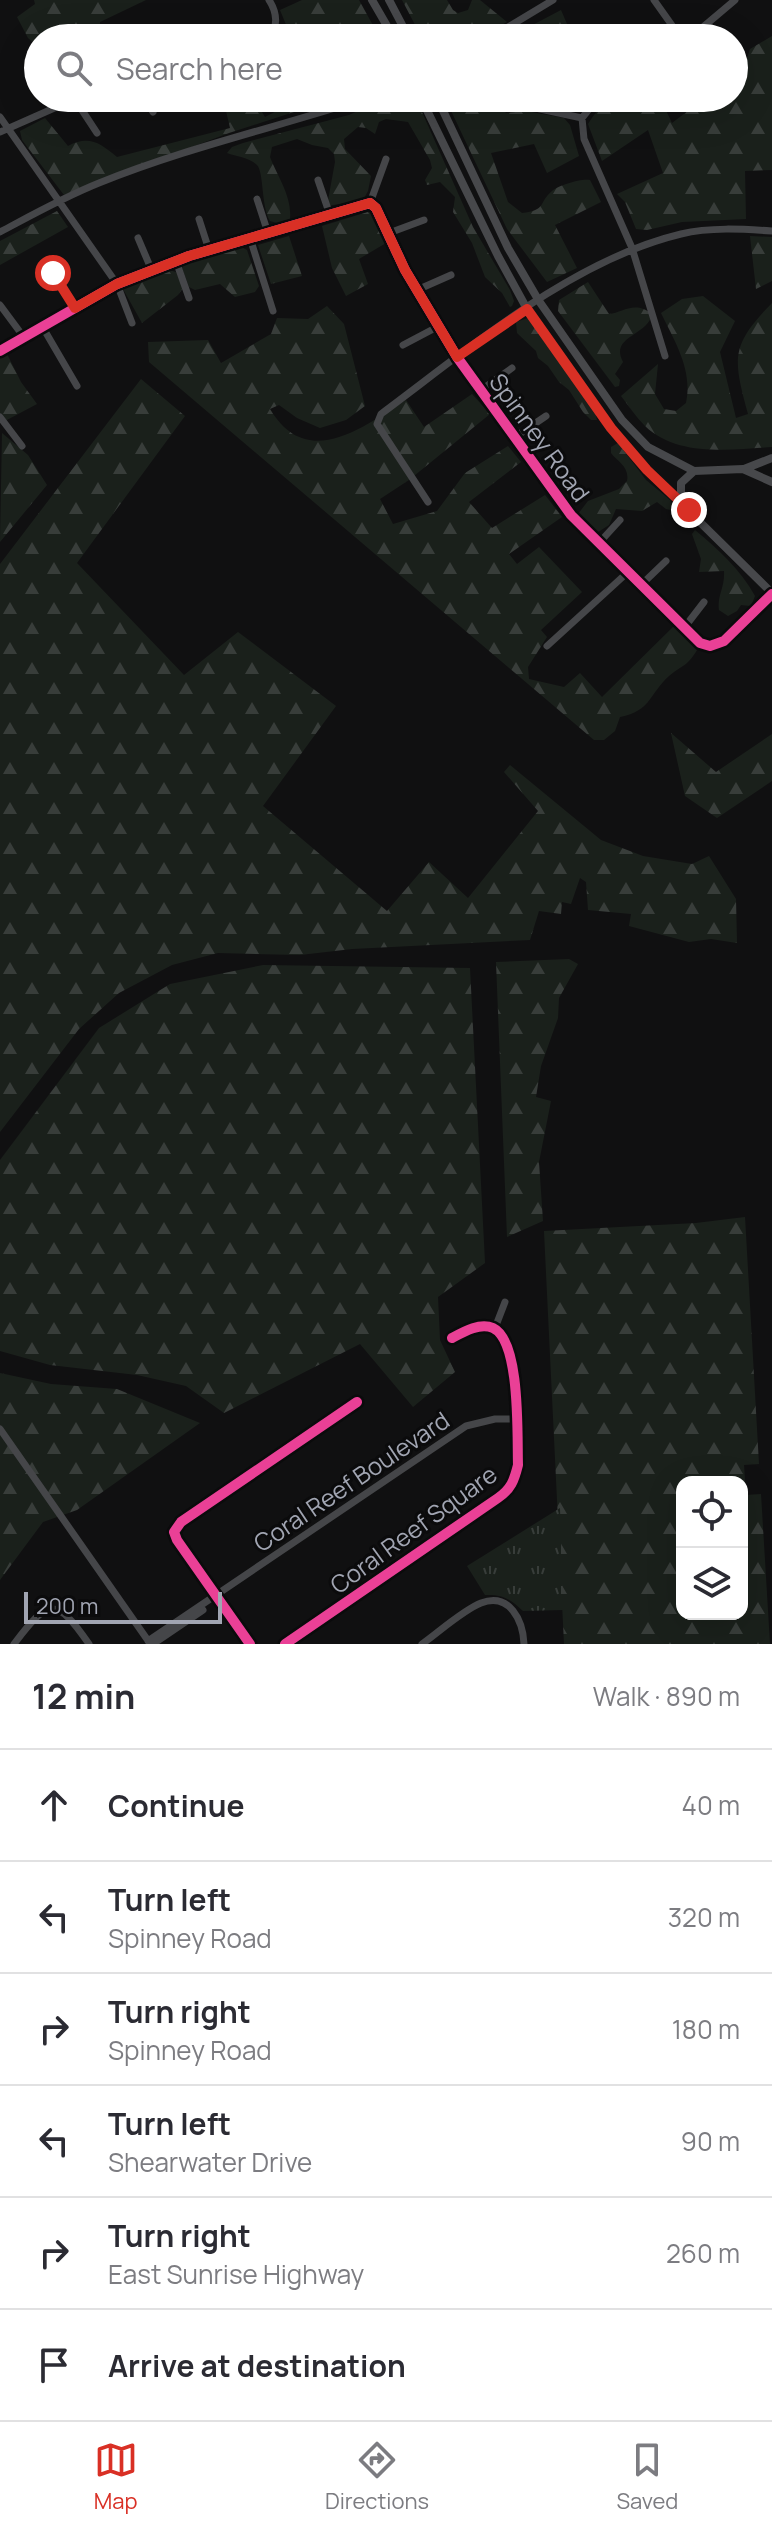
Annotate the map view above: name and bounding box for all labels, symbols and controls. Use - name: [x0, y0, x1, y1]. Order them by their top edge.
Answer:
- search box: [24, 24, 748, 112]
- icon: search: [52, 46, 96, 90]
- text: Search here: [116, 48, 283, 89]
- route start: [35, 255, 71, 291]
- street label: Spinney Road: [482, 366, 598, 508]
- route end: [671, 492, 707, 528]
- street label: Coral Reef Boulevard: [247, 1403, 455, 1559]
- street label: Coral Reef Square: [323, 1457, 503, 1601]
- map controls: [676, 1476, 748, 1620]
- button: locate: [676, 1476, 748, 1548]
- button: layers: [676, 1548, 748, 1620]
- scale bar: [24, 1588, 222, 1624]
- text: 200 m: [36, 1591, 98, 1621]
- text: 12 min: [32, 1673, 135, 1719]
- text: Walk · 890 m: [593, 1678, 740, 1714]
- icon: ahead: [32, 1783, 76, 1827]
- text: Continue: [108, 1785, 244, 1826]
- text: 40 m: [682, 1787, 740, 1823]
- text: Turn left: [108, 1879, 231, 1920]
- icon: left: [32, 1895, 76, 1939]
- text: 320 m: [668, 1899, 740, 1935]
- text: Spinney Road: [108, 1920, 272, 1956]
- text: Turn right: [108, 1991, 251, 2032]
- icon: right: [32, 2007, 76, 2051]
- text: 180 m: [672, 2011, 740, 2047]
- text: Spinney Road: [108, 2032, 272, 2068]
- text: Turn left: [108, 2103, 231, 2144]
- icon: left: [32, 2119, 76, 2163]
- text: 90 m: [681, 2123, 740, 2159]
- text: Shearwater Drive: [108, 2144, 312, 2180]
- text: Turn right: [108, 2215, 251, 2256]
- icon: right: [32, 2231, 76, 2275]
- text: 260 m: [666, 2235, 740, 2271]
- text: East Sunrise Highway: [108, 2256, 364, 2292]
- icon: arrive: [32, 2343, 76, 2387]
- text: Arrive at destination: [108, 2345, 406, 2386]
- tab: Map: [94, 2438, 138, 2516]
- tab: Directions: [325, 2438, 429, 2516]
- tab: Saved: [616, 2438, 678, 2516]

